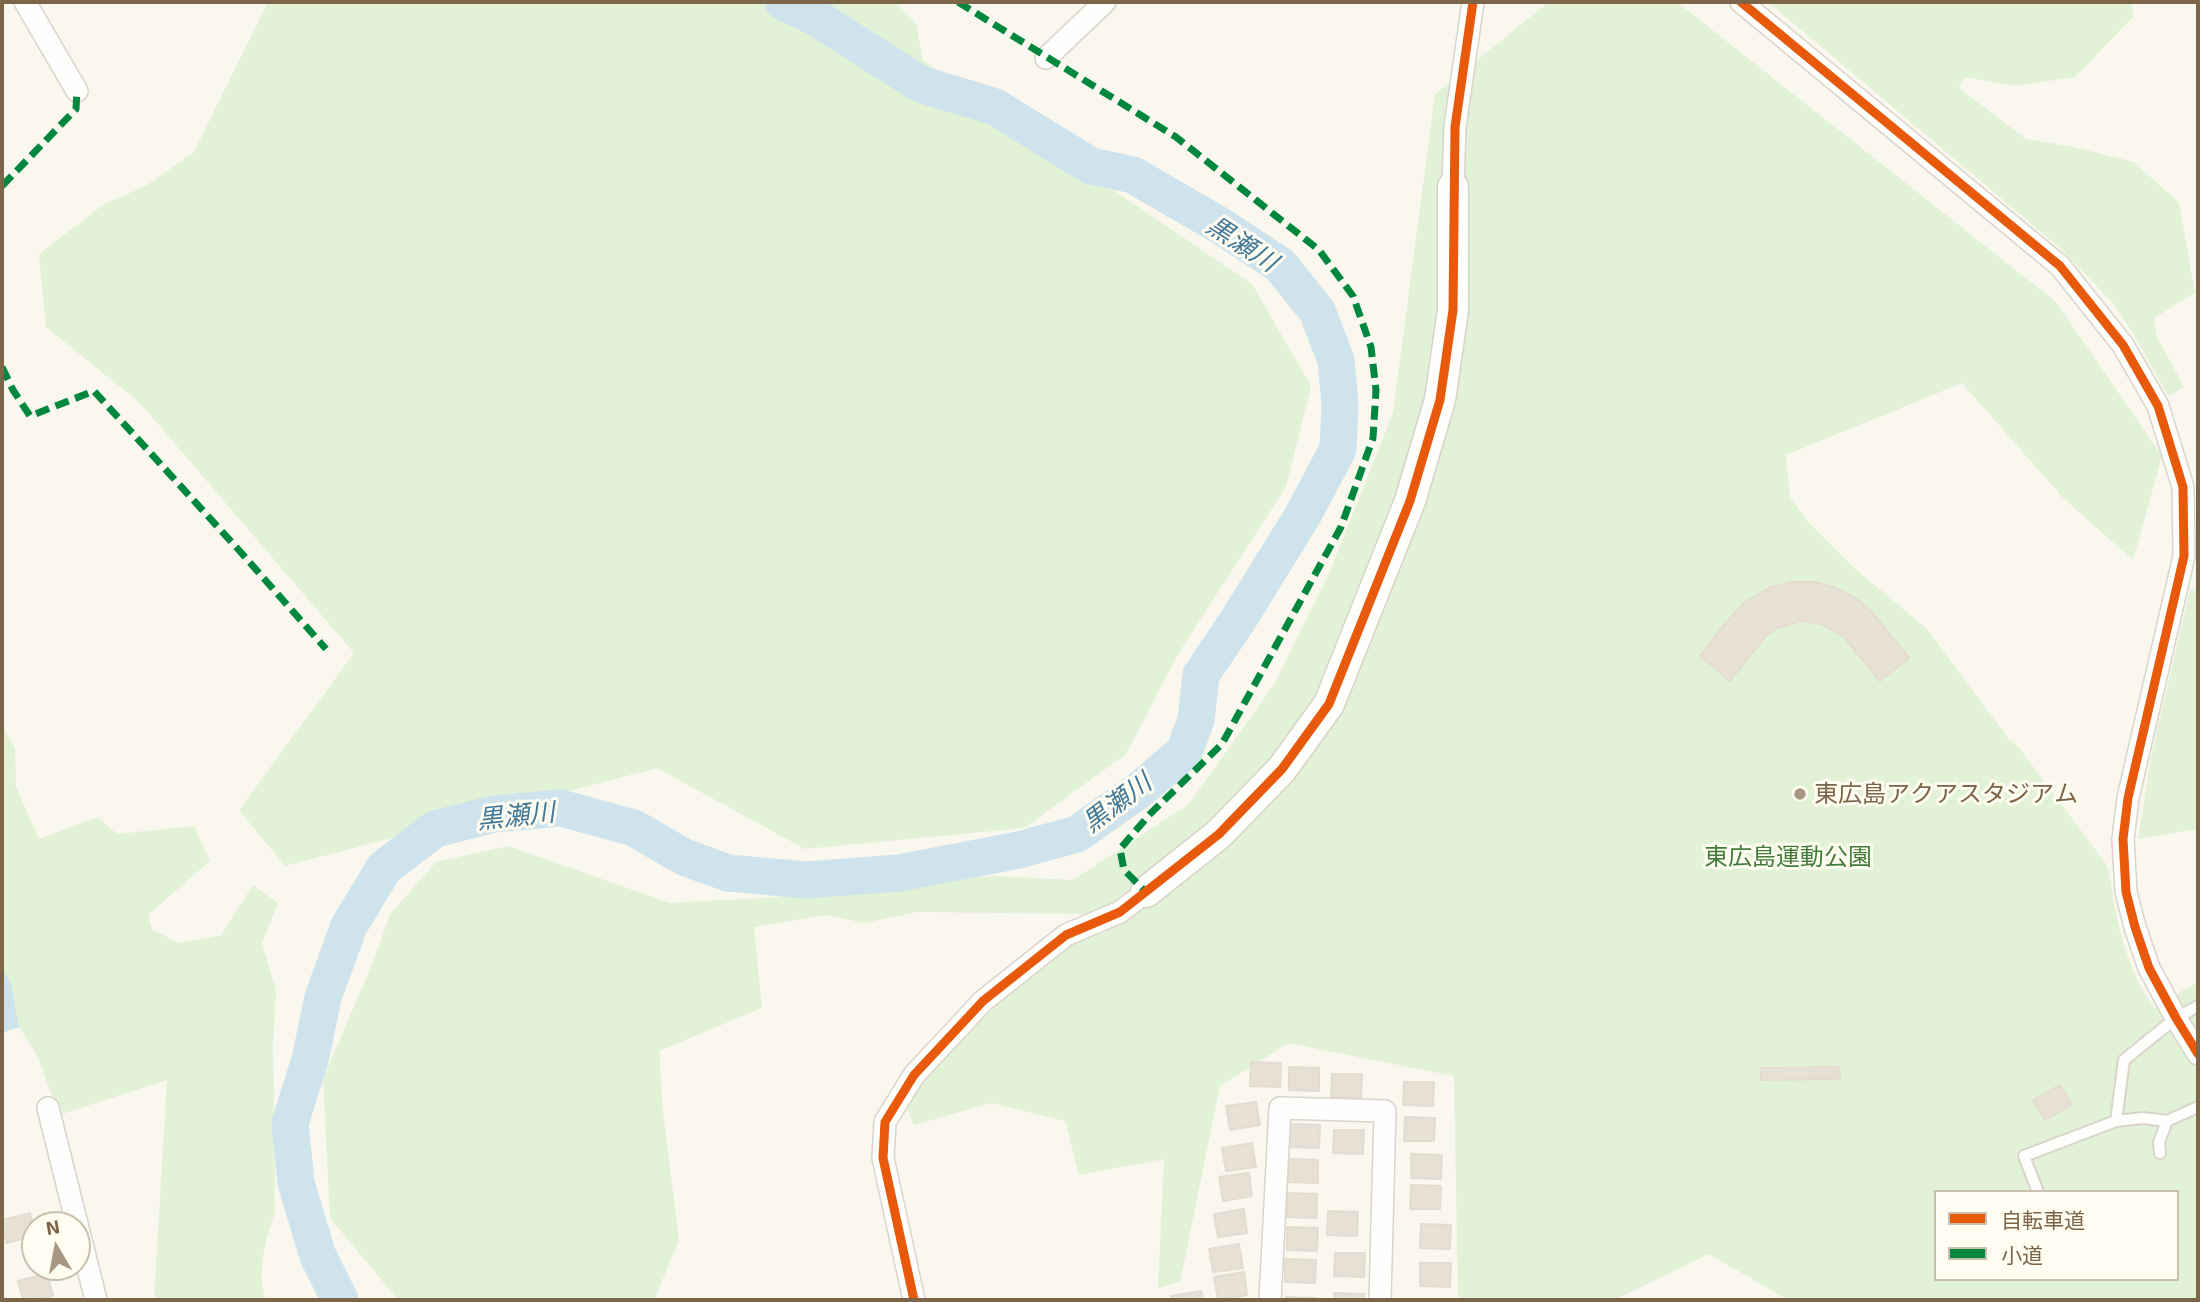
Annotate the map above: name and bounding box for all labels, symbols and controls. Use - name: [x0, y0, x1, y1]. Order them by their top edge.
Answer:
- water label: 黒瀬川: [1201, 210, 1283, 278]
- water label: 黒瀬川: [1076, 767, 1158, 839]
- place label: 東広島アクアスタジアム: [1814, 780, 2078, 808]
- marker: 東広島アクアスタジアム: [1792, 786, 1808, 802]
- water label: 黒瀬川: [476, 796, 556, 836]
- park label: 東広島運動公園: [1704, 843, 1872, 871]
- legend: [1934, 1190, 2179, 1281]
- text: 自転車道: [2001, 1207, 2085, 1232]
- north arrow: [21, 1211, 91, 1281]
- text: N: [44, 1214, 61, 1239]
- text: 小道: [2001, 1242, 2043, 1267]

